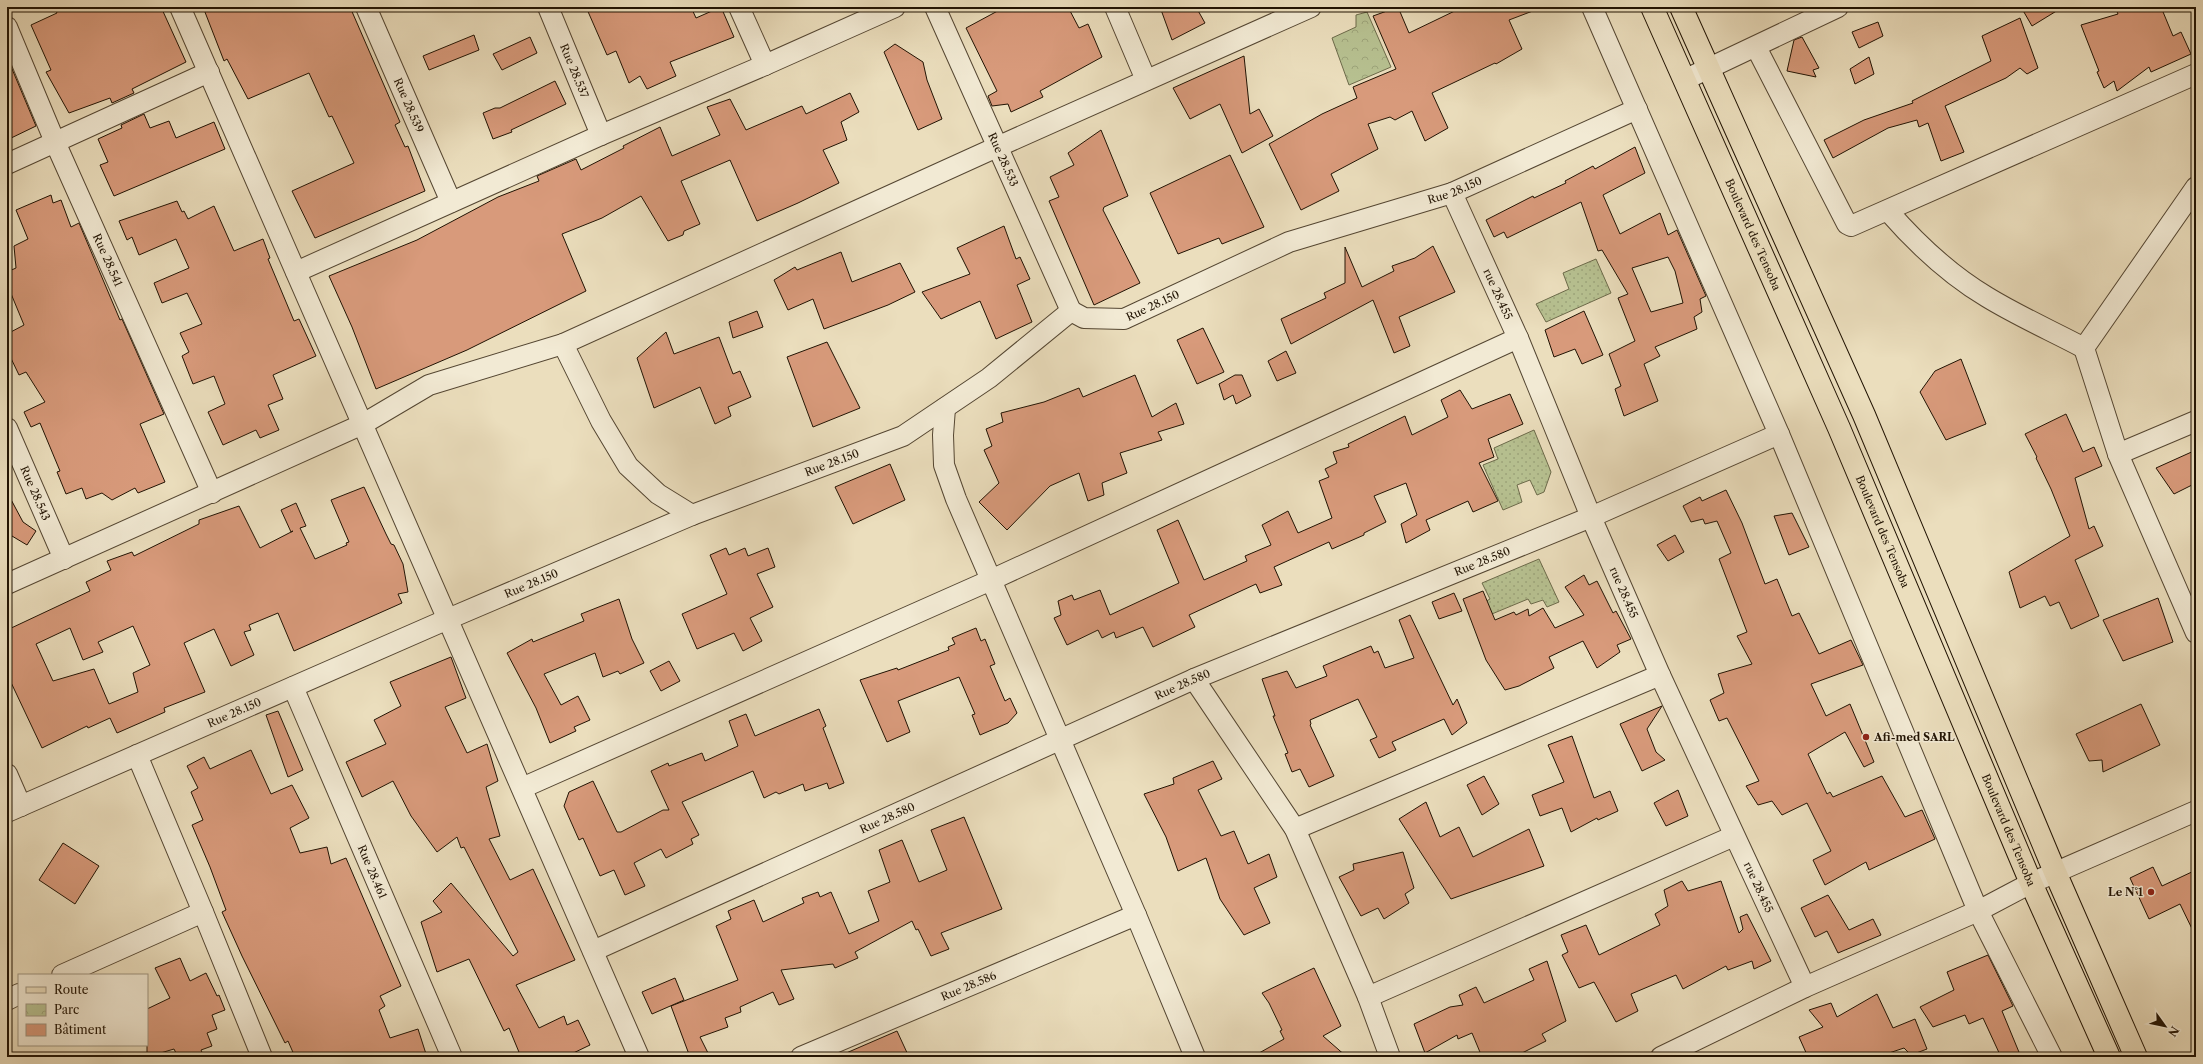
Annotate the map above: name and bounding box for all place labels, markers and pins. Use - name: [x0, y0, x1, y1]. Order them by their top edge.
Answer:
- place label: Afi-med SARL: [1873, 730, 1955, 744]
- marker: Afi-med SARL: [1861, 732, 1871, 742]
- place label: Le N°1: [2108, 885, 2143, 899]
- marker: Le N°1: [2146, 887, 2156, 897]

